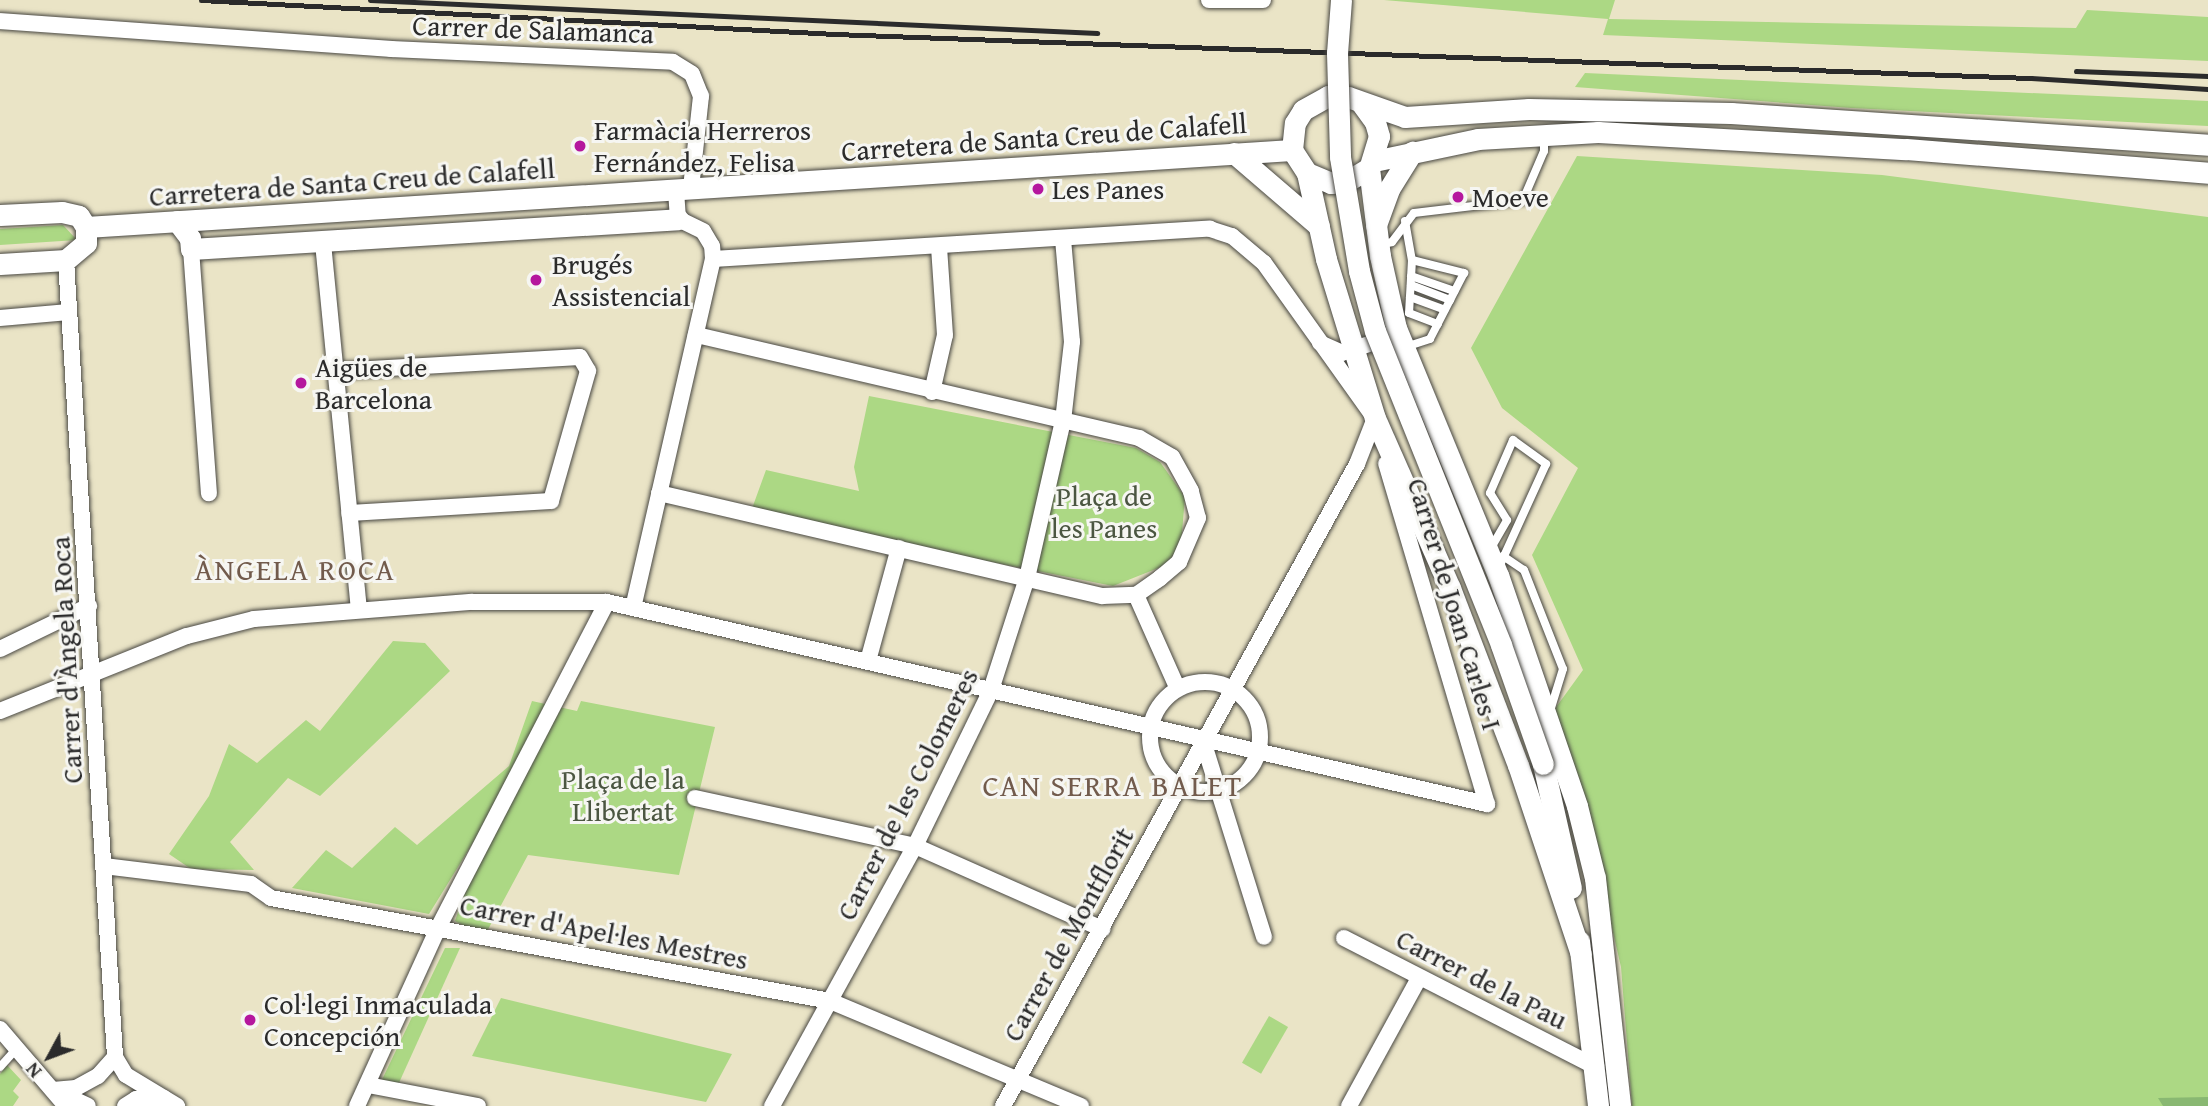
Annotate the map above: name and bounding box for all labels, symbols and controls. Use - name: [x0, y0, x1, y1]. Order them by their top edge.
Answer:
- street label: Carrer de Salamanca: [412, 8, 654, 50]
- street label: Carretera de Santa Creu de Calafell: [840, 106, 1248, 168]
- place label: Farmàcia Herreros Fernández, Felisa: [594, 113, 811, 179]
- marker: Farmàcia Herreros Fernández, Felisa: [572, 138, 588, 154]
- street label: Carretera de Santa Creu de Calafell: [148, 151, 556, 213]
- place label: Les Panes: [1052, 172, 1164, 206]
- place label: Moeve: [1472, 180, 1549, 214]
- marker: Les Panes: [1030, 181, 1046, 197]
- marker: Moeve: [1450, 189, 1466, 205]
- place label: Brugés Assistencial: [552, 247, 690, 313]
- marker: Brugés Assistencial: [526, 270, 546, 290]
- place label: Aigües de Barcelona: [315, 350, 432, 416]
- marker: Aigües de Barcelona: [293, 375, 309, 391]
- street label: Carrer de Joan Carles I: [1401, 474, 1509, 734]
- park label: Plaça de les Panes: [1051, 479, 1157, 545]
- street label: Carrer d'Àngela Roca: [43, 536, 89, 784]
- district label: ÀNGELA ROCA: [196, 551, 394, 587]
- street label: Carrer de les Colomeres: [829, 663, 985, 925]
- park label: Plaça de la Llibertat: [561, 762, 685, 828]
- district label: CAN SERRA BALET: [984, 767, 1242, 803]
- street label: Carrer de Montflorit: [995, 821, 1141, 1047]
- street label: Carrer d'Apel·les Mestres: [457, 888, 751, 976]
- street label: Carrer de la Pau: [1391, 922, 1573, 1036]
- place label: Col·legi Inmaculada Concepción: [264, 987, 492, 1053]
- marker: Col·legi Inmaculada Concepción: [242, 1012, 258, 1028]
- north arrow: [14, 1022, 84, 1092]
- text: N: [18, 1057, 48, 1085]

